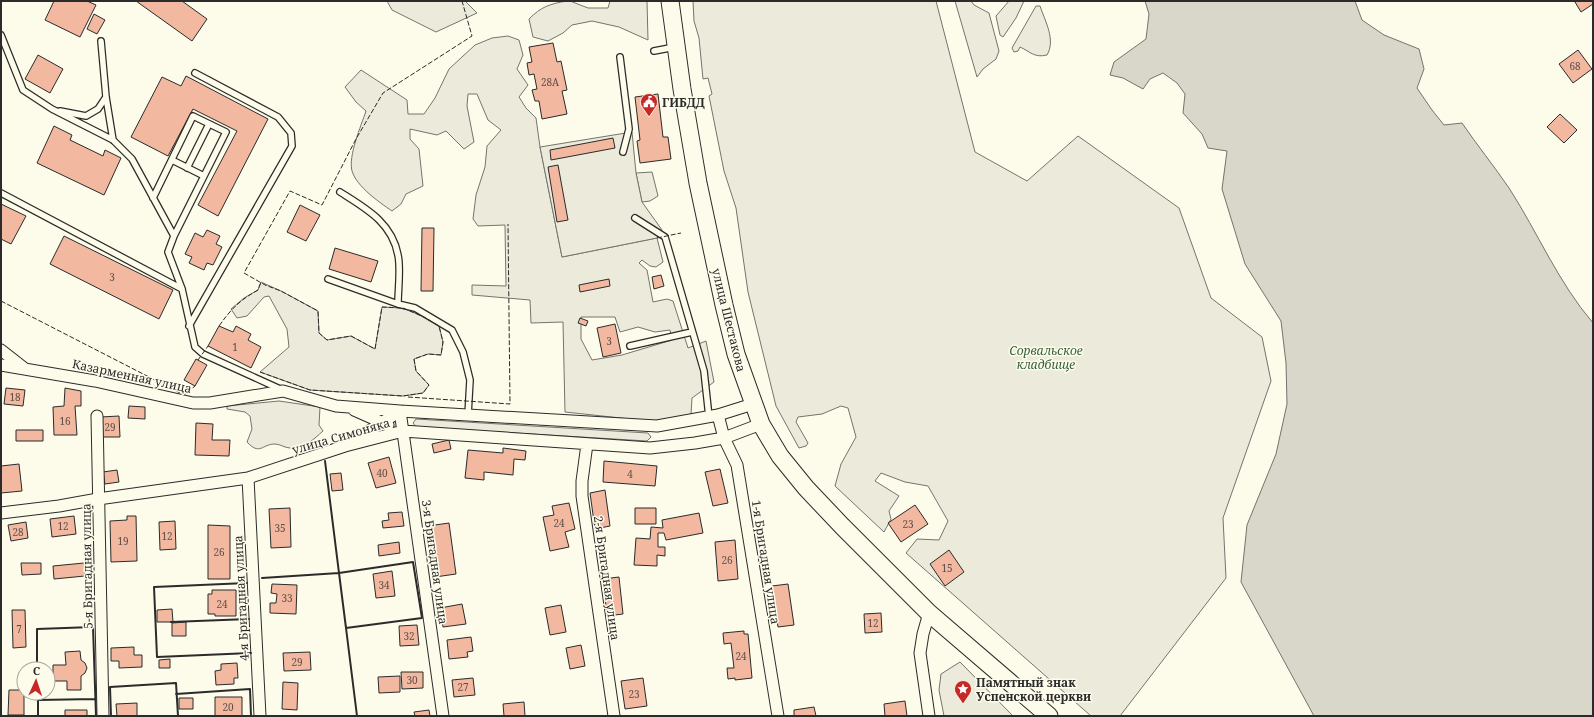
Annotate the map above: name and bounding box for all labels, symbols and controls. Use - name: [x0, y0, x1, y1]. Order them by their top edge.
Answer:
- house number: 68: [1569, 59, 1581, 73]
- house number: 28А: [541, 75, 560, 89]
- public building icon: ГИБДД: [639, 92, 659, 117]
- place label: ГИБДД: [662, 94, 705, 111]
- street label: улица Шестакова: [708, 266, 750, 374]
- house number: 3: [109, 270, 115, 284]
- house number: 3: [606, 334, 612, 348]
- house number: 1: [232, 340, 238, 354]
- park label: Сорвальское кладбище: [1009, 342, 1083, 373]
- street label: Казарменная улица: [71, 355, 193, 397]
- house number: 18: [9, 390, 21, 404]
- house number: 16: [59, 414, 71, 428]
- street label: улица Симоняка: [290, 414, 392, 458]
- house number: 29: [104, 420, 116, 434]
- house number: 40: [376, 466, 388, 480]
- house number: 4: [627, 467, 633, 481]
- street label: 3-я Бригадная улица: [418, 499, 452, 625]
- street label: 1-я Бригадная улица: [748, 499, 784, 625]
- street label: 5-я Бригадная улица: [77, 503, 97, 629]
- street label: 2-я Бригадная улица: [590, 515, 624, 641]
- house number: 24: [553, 516, 565, 530]
- house number: 23: [902, 517, 914, 531]
- house number: 12: [57, 519, 69, 533]
- house number: 35: [274, 521, 286, 535]
- house number: 28: [12, 525, 24, 539]
- house number: 12: [161, 529, 173, 543]
- house number: 19: [117, 534, 129, 548]
- street label: 4-я Бригадная улица: [229, 535, 253, 661]
- house number: 26: [213, 545, 225, 559]
- house number: 26: [721, 553, 733, 567]
- house number: 15: [941, 561, 953, 575]
- house number: 34: [378, 578, 390, 592]
- house number: 33: [281, 591, 293, 605]
- house number: 24: [216, 597, 228, 611]
- house number: 12: [867, 616, 879, 630]
- house number: 7: [16, 622, 22, 636]
- house number: 32: [403, 629, 415, 643]
- house number: 24: [735, 649, 747, 663]
- house number: 29: [291, 655, 303, 669]
- north arrow: [16, 661, 56, 701]
- text: С: [33, 663, 41, 678]
- house number: 30: [406, 673, 418, 687]
- place label: Памятный знак Успенской церкви: [976, 674, 1091, 705]
- place icon: Памятный знак Успенской церкви: [953, 679, 973, 704]
- house number: 27: [457, 680, 469, 694]
- house number: 23: [628, 687, 640, 701]
- house number: 20: [222, 700, 234, 714]

